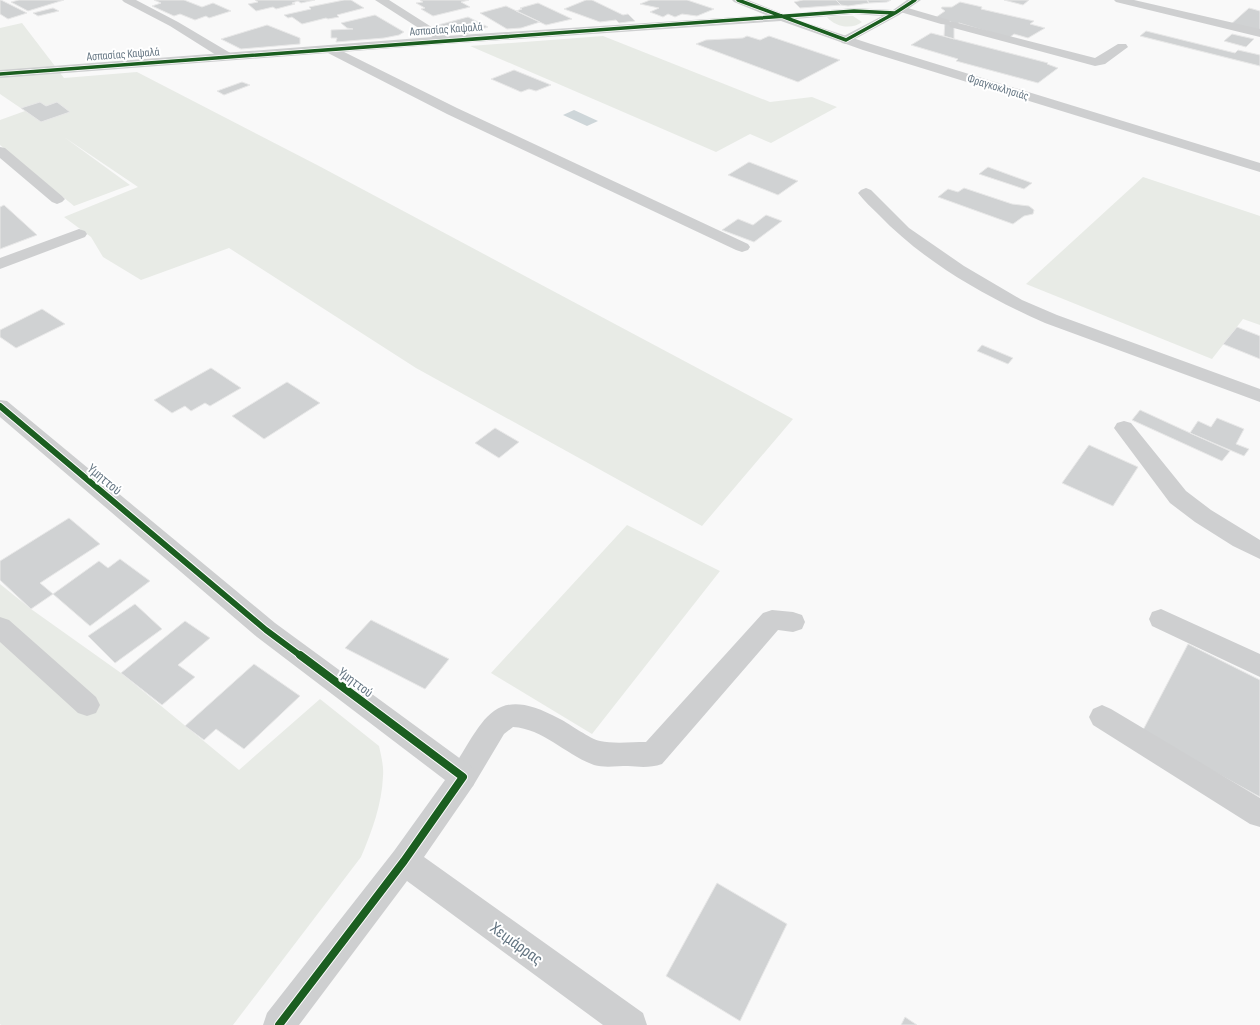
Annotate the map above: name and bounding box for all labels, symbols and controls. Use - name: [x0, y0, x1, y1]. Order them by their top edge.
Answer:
- street label: Ασπασίας Καψαλά: [408, 19, 483, 40]
- street label: Ασπασίας Καψαλά: [85, 44, 160, 65]
- street label: Φραγκοκλησιάς: [965, 71, 1031, 104]
- street label: Υμηττού: [84, 460, 125, 499]
- street label: Υμηττού: [335, 664, 377, 701]
- street label: Χειμάρρας: [486, 918, 546, 969]

